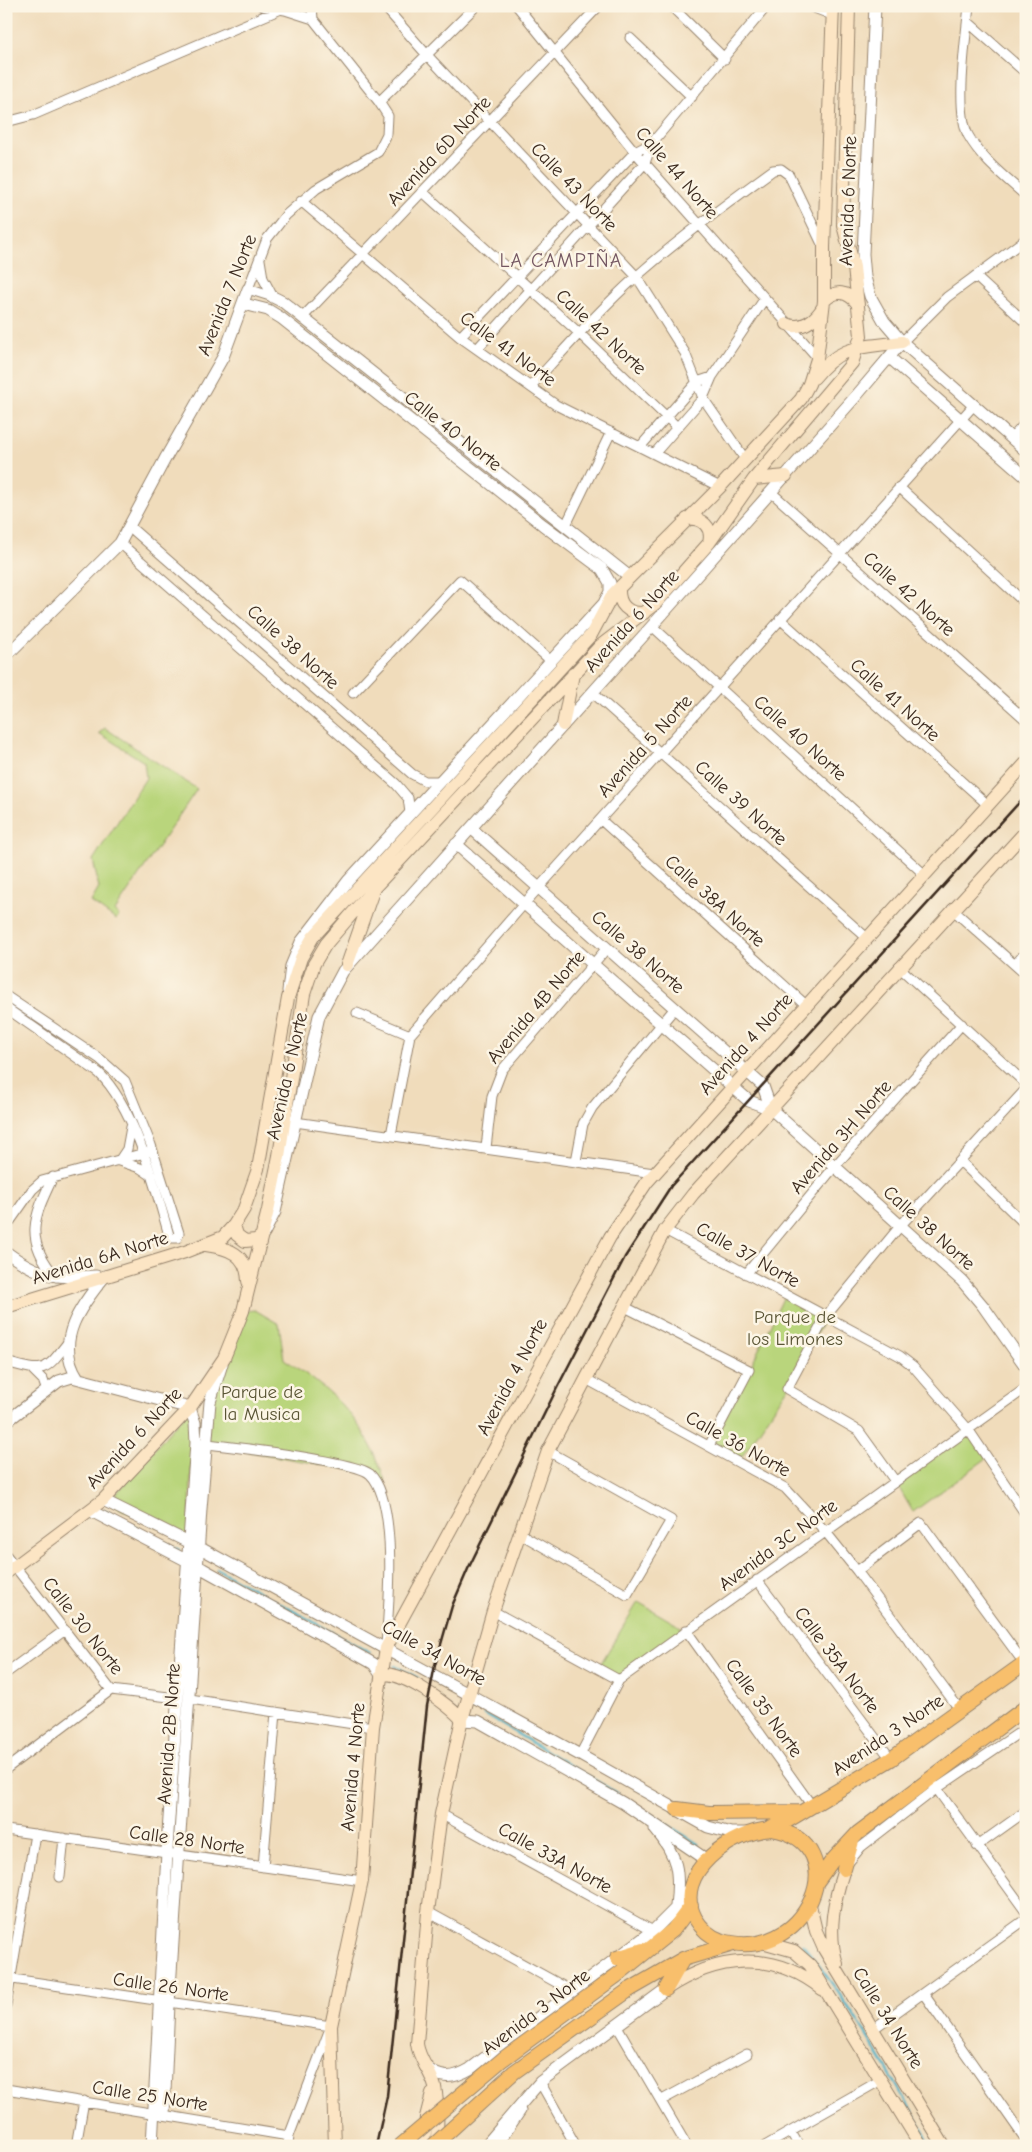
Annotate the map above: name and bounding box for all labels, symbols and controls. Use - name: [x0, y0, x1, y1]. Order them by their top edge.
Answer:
- street label: Avenida 6D Norte: [382, 91, 496, 211]
- street label: Calle 44 Norte: [631, 122, 723, 224]
- street label: Avenida 6 Norte: [835, 135, 861, 267]
- street label: Calle 43 Norte: [526, 138, 622, 236]
- street label: Avenida 7 Norte: [193, 231, 261, 359]
- district label: LA CAMPIÑA: [500, 249, 622, 272]
- street label: Calle 42 Norte: [551, 285, 651, 379]
- street label: Calle 41 Norte: [456, 307, 560, 391]
- street label: Calle 40 Norte: [400, 386, 506, 476]
- street label: Calle 42 Norte: [859, 547, 959, 641]
- street label: Avenida 6 Norte: [580, 565, 684, 677]
- street label: Calle 38 Norte: [243, 600, 343, 694]
- street label: Calle 41 Norte: [846, 654, 944, 746]
- street label: Avenida 5 Norte: [593, 690, 697, 802]
- street label: Calle 40 Norte: [749, 691, 851, 785]
- street label: Calle 39 Norte: [690, 756, 792, 850]
- street label: Calle 38A Norte: [660, 850, 770, 952]
- street label: Calle 38 Norte: [587, 906, 689, 998]
- street label: Avenida 4B Norte: [482, 946, 590, 1068]
- street label: Avenida 4 Norte: [695, 989, 797, 1099]
- street label: Avenida 6 Norte: [262, 1010, 312, 1142]
- street label: Avenida 3H Norte: [786, 1076, 896, 1198]
- street label: Calle 38 Norte: [879, 1181, 979, 1275]
- street label: Calle 37 Norte: [692, 1217, 804, 1293]
- street label: Avenida 6A Norte: [29, 1227, 171, 1289]
- park label: Parque de los Limones: [747, 1306, 843, 1350]
- street label: Avenida 4 Norte: [472, 1315, 552, 1439]
- park label: Parque de la Musica: [221, 1381, 303, 1425]
- street label: Avenida 6 Norte: [82, 1383, 186, 1493]
- street label: Calle 36 Norte: [682, 1406, 794, 1482]
- street label: Avenida 3C Norte: [714, 1495, 842, 1595]
- street label: Calle 30 Norte: [38, 1573, 128, 1679]
- street label: Calle 35A Norte: [790, 1602, 884, 1718]
- street label: Calle 34 Norte: [378, 1615, 490, 1691]
- street label: Calle 35 Norte: [721, 1654, 807, 1762]
- street label: Avenida 2B Norte: [153, 1663, 185, 1805]
- street label: Avenida 3 Norte: [828, 1690, 948, 1780]
- street label: Avenida 4 Norte: [336, 1702, 370, 1832]
- street label: Calle 33A Norte: [494, 1818, 616, 1898]
- street label: Calle 28 Norte: [128, 1821, 246, 1859]
- street label: Calle 34 Norte: [848, 1963, 928, 2073]
- street label: Avenida 3 Norte: [478, 1964, 594, 2060]
- street label: Calle 26 Norte: [112, 1968, 230, 2006]
- street label: Calle 25 Norte: [91, 2076, 209, 2116]

